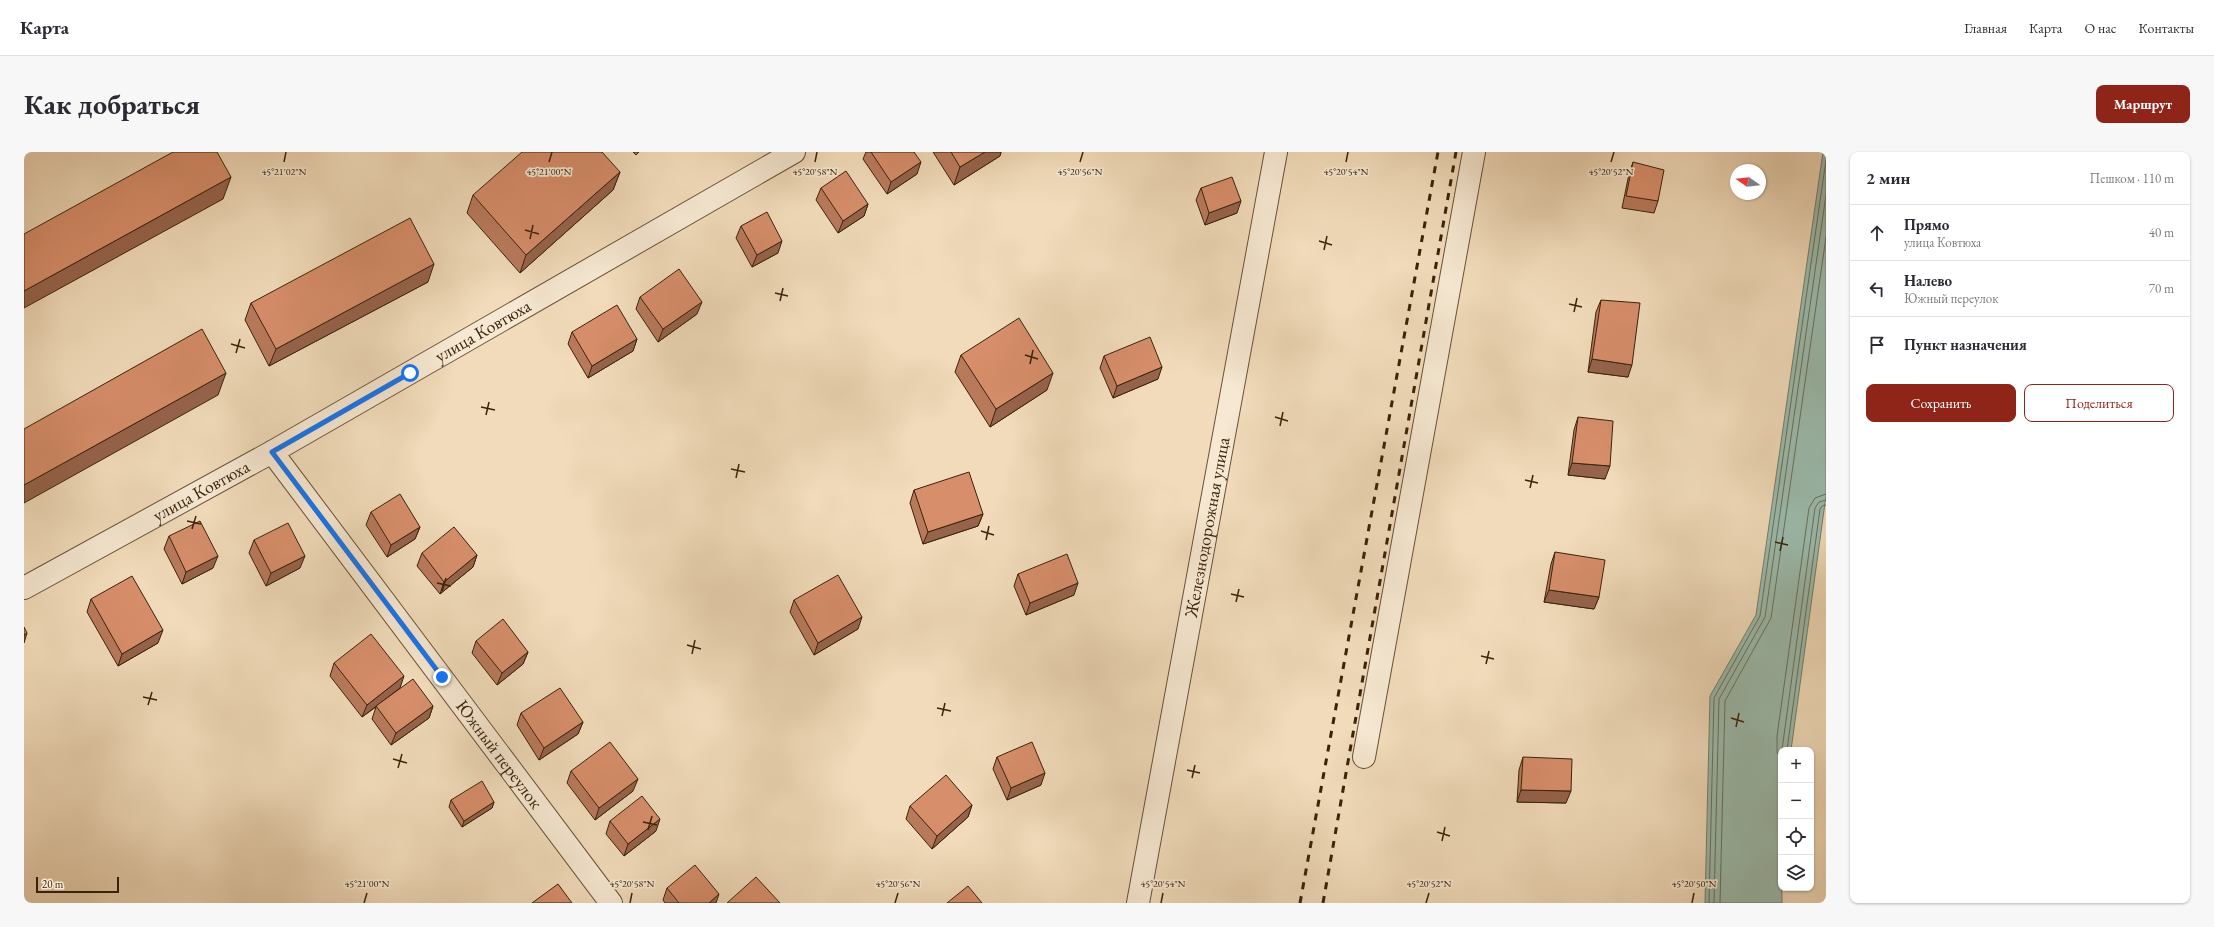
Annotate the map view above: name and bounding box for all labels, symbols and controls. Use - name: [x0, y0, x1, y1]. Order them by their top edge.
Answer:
- text: Карта: [20, 15, 69, 40]
- text: Главная: [1964, 19, 2007, 37]
- text: Карта: [2029, 19, 2062, 37]
- text: О нас: [2084, 19, 2116, 37]
- text: Контакты: [2138, 19, 2194, 37]
- button: Маршрут: [2096, 85, 2190, 123]
- text: Как добраться: [24, 86, 200, 122]
- north arrow: [1730, 164, 1766, 200]
- text: 45°21'02"N: [262, 165, 307, 178]
- text: 45°21'00"N: [527, 165, 572, 178]
- text: 45°20'58"N: [793, 165, 838, 178]
- text: 45°20'56"N: [1058, 165, 1103, 178]
- text: 45°20'54"N: [1324, 165, 1369, 178]
- text: 45°20'52"N: [1589, 165, 1634, 178]
- text: 2 мин: [1866, 167, 1910, 189]
- text: Пешком · 110 m: [2090, 170, 2174, 187]
- text: Прямо: [1904, 215, 1949, 234]
- icon: ahead: [1866, 222, 1888, 244]
- text: 40 m: [2149, 224, 2174, 241]
- text: улица Ковтюха: [1904, 234, 1981, 251]
- text: Налево: [1904, 271, 1952, 290]
- icon: left: [1866, 278, 1888, 300]
- text: 70 m: [2149, 280, 2174, 297]
- text: Южный переулок: [1904, 290, 1998, 307]
- street label: улица Ковтюха: [430, 293, 535, 367]
- icon: arrive: [1866, 334, 1888, 356]
- text: Пункт назначения: [1904, 335, 2027, 354]
- route start: [401, 364, 419, 382]
- button: Сохранить: [1866, 384, 2016, 422]
- button: Поделиться: [2024, 384, 2174, 422]
- street label: Железнодорожная улица: [1179, 434, 1235, 620]
- street label: улица Ковтюха: [148, 454, 254, 526]
- route end: [433, 668, 451, 686]
- street label: Южный переулок: [451, 695, 548, 813]
- map controls: [1778, 747, 1814, 891]
- button: +: [1778, 747, 1814, 783]
- button: −: [1778, 783, 1814, 819]
- button: locate: [1778, 819, 1814, 855]
- button: layers: [1778, 855, 1814, 891]
- scale bar: [36, 875, 119, 894]
- text: 20 m: [42, 877, 63, 891]
- text: 45°21'00"N: [345, 877, 390, 890]
- text: 45°20'58"N: [610, 877, 655, 890]
- text: 45°20'56"N: [876, 877, 921, 890]
- text: 45°20'54"N: [1141, 877, 1186, 890]
- text: 45°20'52"N: [1407, 877, 1452, 890]
- text: 45°20'50"N: [1672, 877, 1717, 890]

